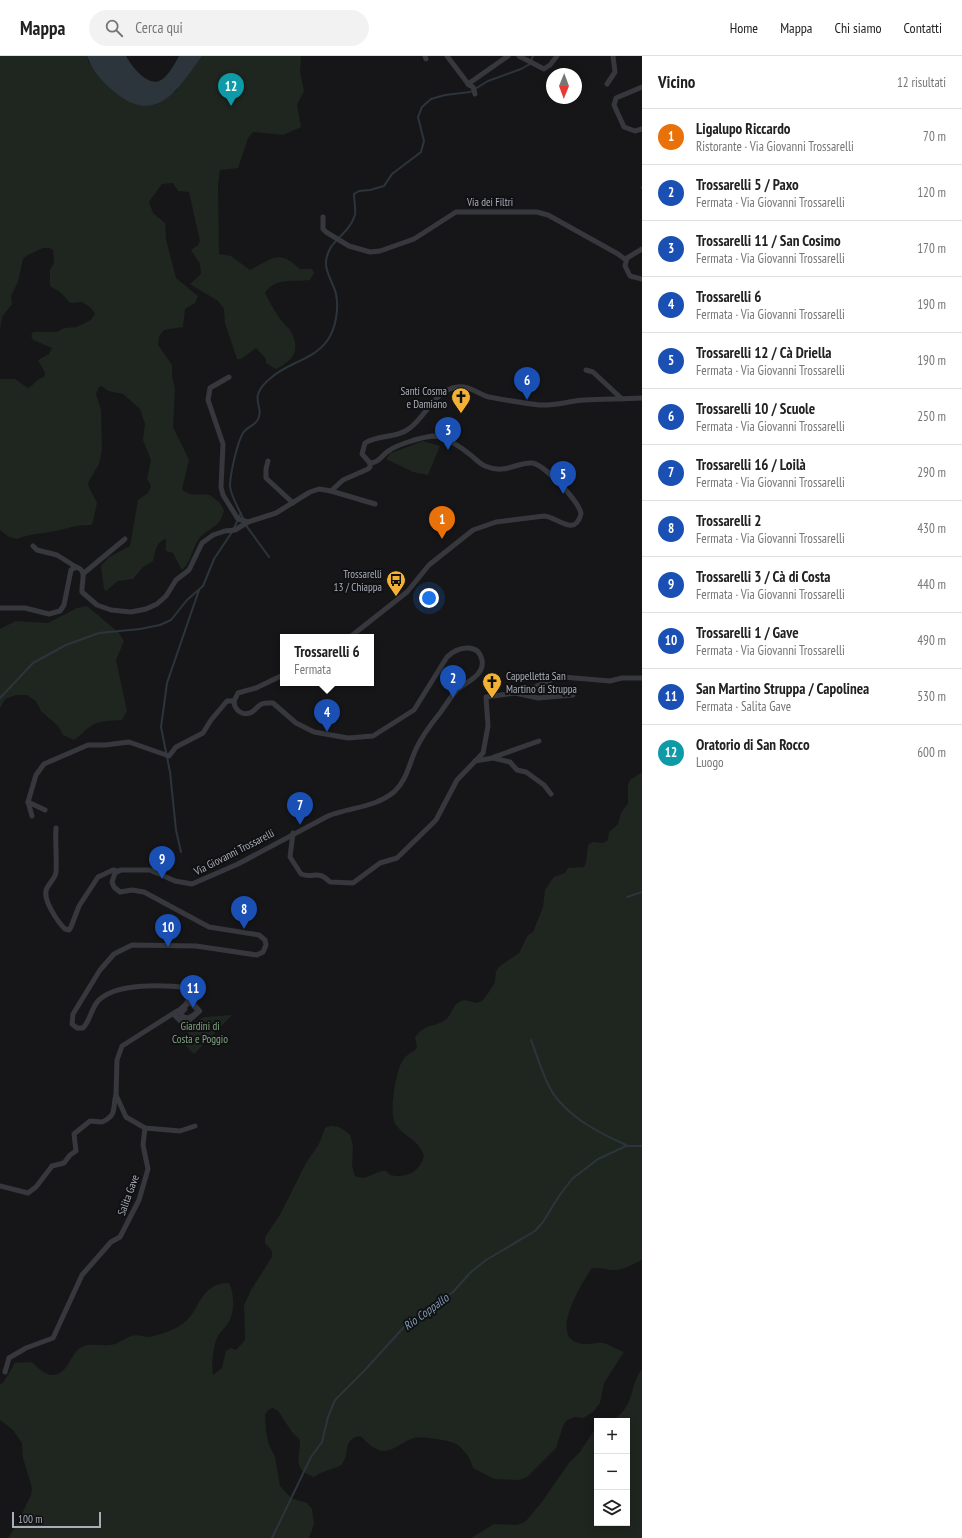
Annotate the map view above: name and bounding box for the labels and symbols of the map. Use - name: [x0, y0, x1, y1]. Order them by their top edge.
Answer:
- north arrow: [546, 68, 582, 104]
- pin: 12: [218, 73, 244, 106]
- street label: Via dei Filtri: [466, 195, 513, 209]
- pin: 6: [514, 367, 540, 400]
- place label: Santi Cosma e Damiano: [401, 384, 447, 411]
- church icon: Santi Cosma e Damiano: [450, 386, 472, 414]
- pin: 3: [435, 417, 461, 450]
- pin: 5: [550, 461, 576, 494]
- pin: 1: [429, 506, 455, 539]
- place label: Trossarelli 13 / Chiappa: [334, 567, 382, 594]
- bus stop icon: Trossarelli 13 / Chiappa: [385, 569, 407, 597]
- your location: [419, 588, 439, 608]
- pin: 2: [440, 665, 466, 698]
- place label: Cappelletta San Martino di Struppa: [506, 669, 577, 696]
- church icon: Cappelletta San Martino di Struppa: [481, 671, 503, 699]
- pin: 4: [314, 699, 340, 732]
- pin: 7: [287, 792, 313, 825]
- street label: Via Giovanni Trossarelli: [191, 826, 276, 879]
- pin: 9: [149, 846, 175, 879]
- pin: 8: [231, 896, 257, 929]
- pin: 10: [155, 914, 181, 947]
- pin: 11: [180, 975, 206, 1008]
- park label: Giardini di Costa e Poggio: [172, 1019, 228, 1046]
- street label: Salita Gave: [114, 1172, 142, 1217]
- water label: Rio Coppallo: [400, 1290, 452, 1333]
- scale bar: [12, 1510, 101, 1529]

